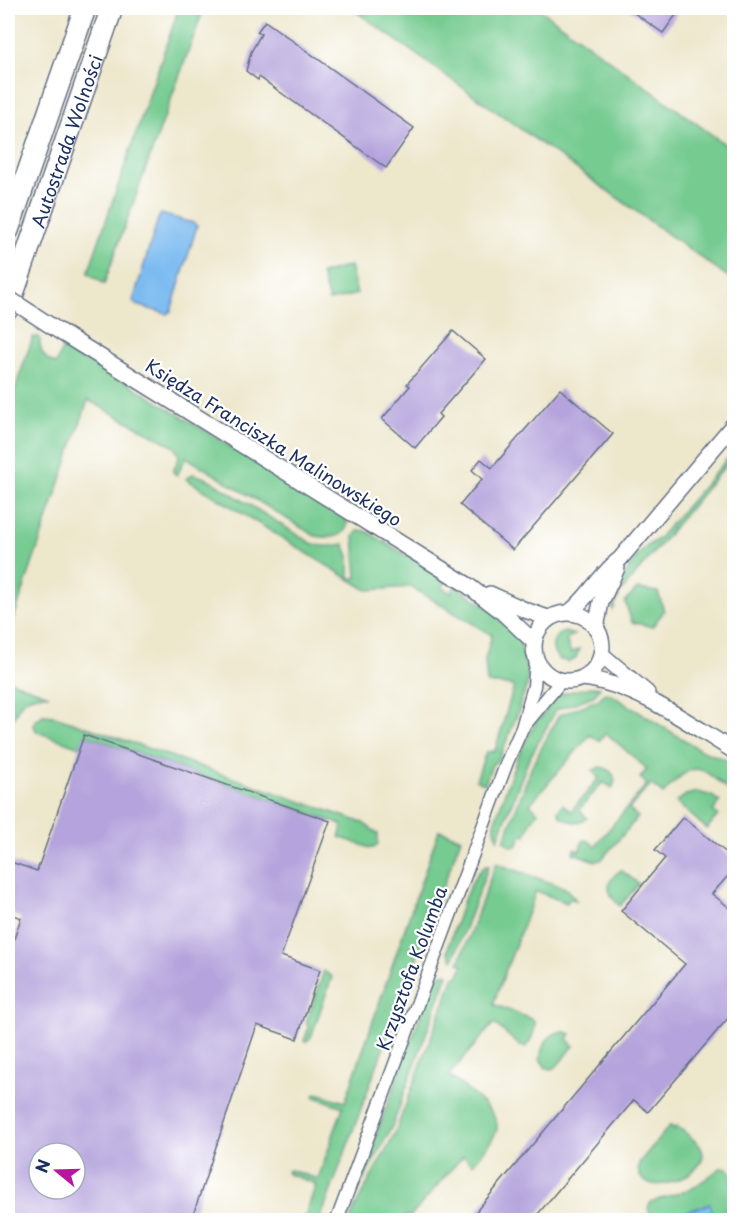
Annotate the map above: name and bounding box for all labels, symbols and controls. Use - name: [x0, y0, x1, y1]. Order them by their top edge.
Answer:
- street label: Autostrada Wolności: [23, 51, 108, 231]
- street label: Księdza Franciszka Malinowskiego: [140, 352, 408, 532]
- street label: Krzysztofa Kolumba: [369, 881, 454, 1054]
- north arrow: [27, 1141, 87, 1201]
- text: N: [28, 1156, 55, 1176]

